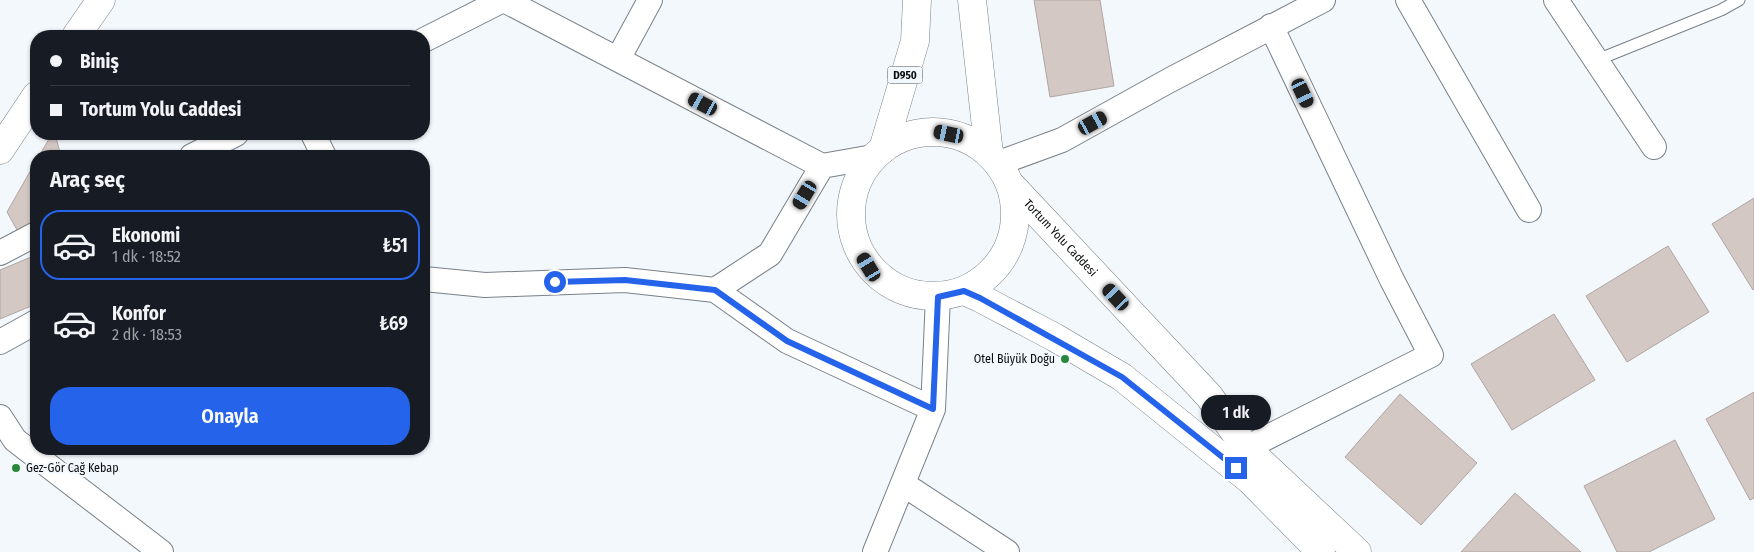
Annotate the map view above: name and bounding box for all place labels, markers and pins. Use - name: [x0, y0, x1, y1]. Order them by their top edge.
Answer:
- place label: Otel Büyük Doğu: [974, 352, 1055, 366]
- marker: Otel Büyük Doğu: [1059, 353, 1071, 365]
- place label: Gez-Gör Cağ Kebap: [26, 461, 119, 475]
- marker: Gez-Gör Cağ Kebap: [10, 462, 22, 474]

